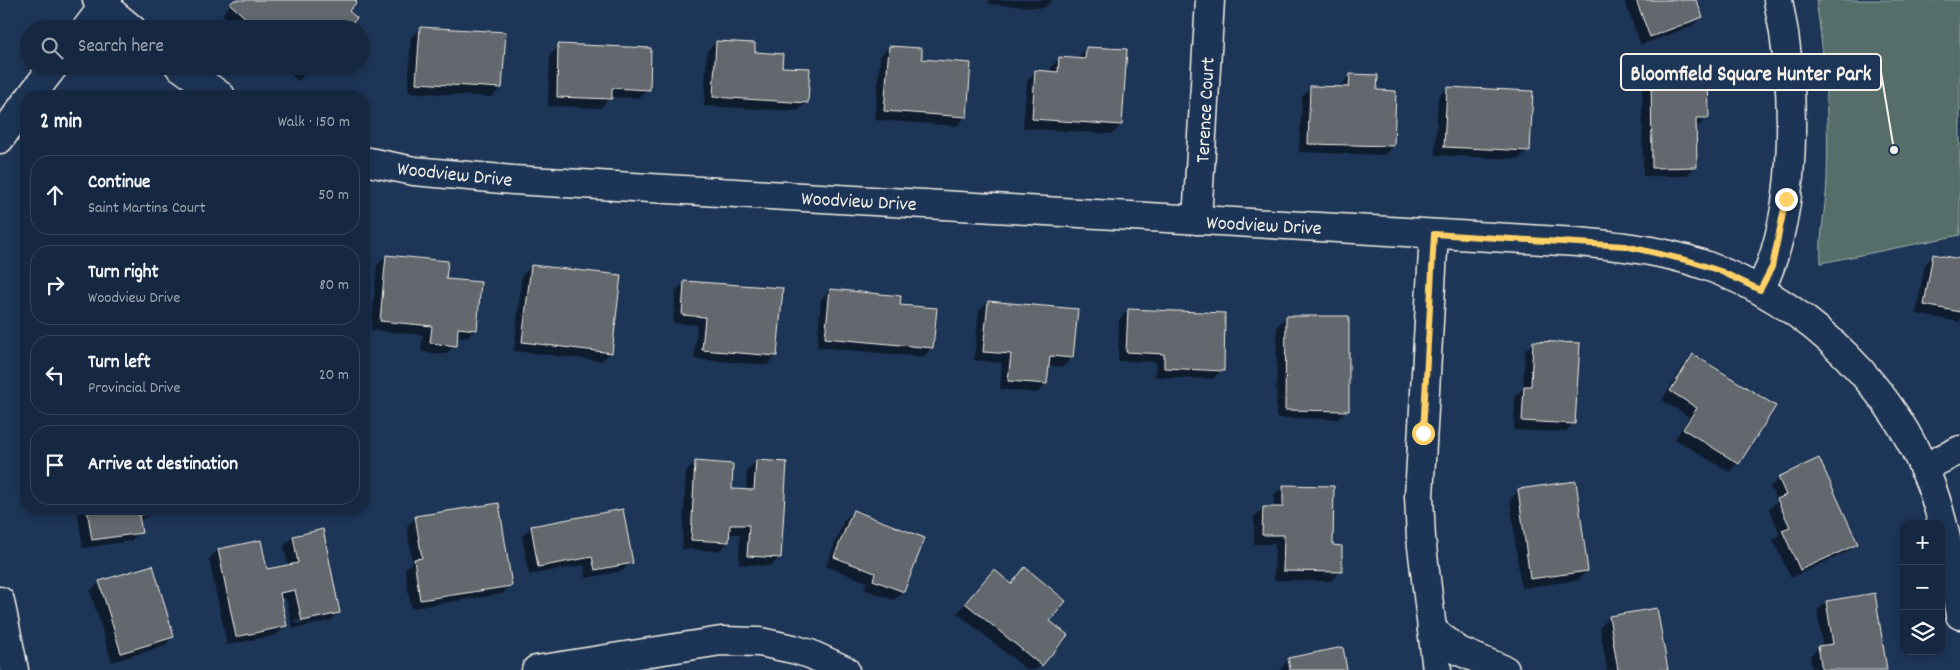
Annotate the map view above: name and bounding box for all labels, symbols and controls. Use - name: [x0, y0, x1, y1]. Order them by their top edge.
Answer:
- search box: [20, 20, 370, 75]
- icon: search: [38, 34, 66, 62]
- text: Search here: [78, 34, 164, 61]
- callout: Bloomfield Square Hunter Park: [1621, 54, 1881, 90]
- street label: Terence Court: [1190, 57, 1224, 164]
- text: Bloomfield Square Hunter Park: [1631, 61, 1872, 91]
- text: 2 min: [40, 108, 82, 138]
- text: Walk · 150 m: [278, 111, 350, 134]
- street label: Woodview Drive: [396, 156, 514, 196]
- text: Continue: [88, 170, 150, 197]
- icon: ahead: [41, 181, 69, 209]
- text: 50 m: [318, 184, 349, 207]
- street label: Woodview Drive: [800, 186, 917, 220]
- route end: [1775, 188, 1798, 211]
- text: Saint Martins Court: [88, 197, 206, 220]
- street label: Woodview Drive: [1205, 210, 1322, 244]
- text: Turn right: [88, 260, 159, 287]
- icon: right: [41, 271, 69, 299]
- text: 80 m: [319, 274, 349, 297]
- text: Woodview Drive: [88, 287, 180, 310]
- text: Turn left: [88, 350, 151, 377]
- icon: left: [41, 361, 69, 389]
- text: 20 m: [319, 364, 349, 387]
- text: Provincial Drive: [88, 377, 180, 400]
- route start: [1412, 422, 1435, 445]
- icon: arrive: [41, 451, 69, 479]
- text: Arrive at destination: [88, 452, 238, 479]
- map controls: [1900, 520, 1945, 655]
- button: +: [1900, 520, 1945, 565]
- button: −: [1900, 565, 1945, 610]
- button: layers: [1900, 610, 1945, 655]

